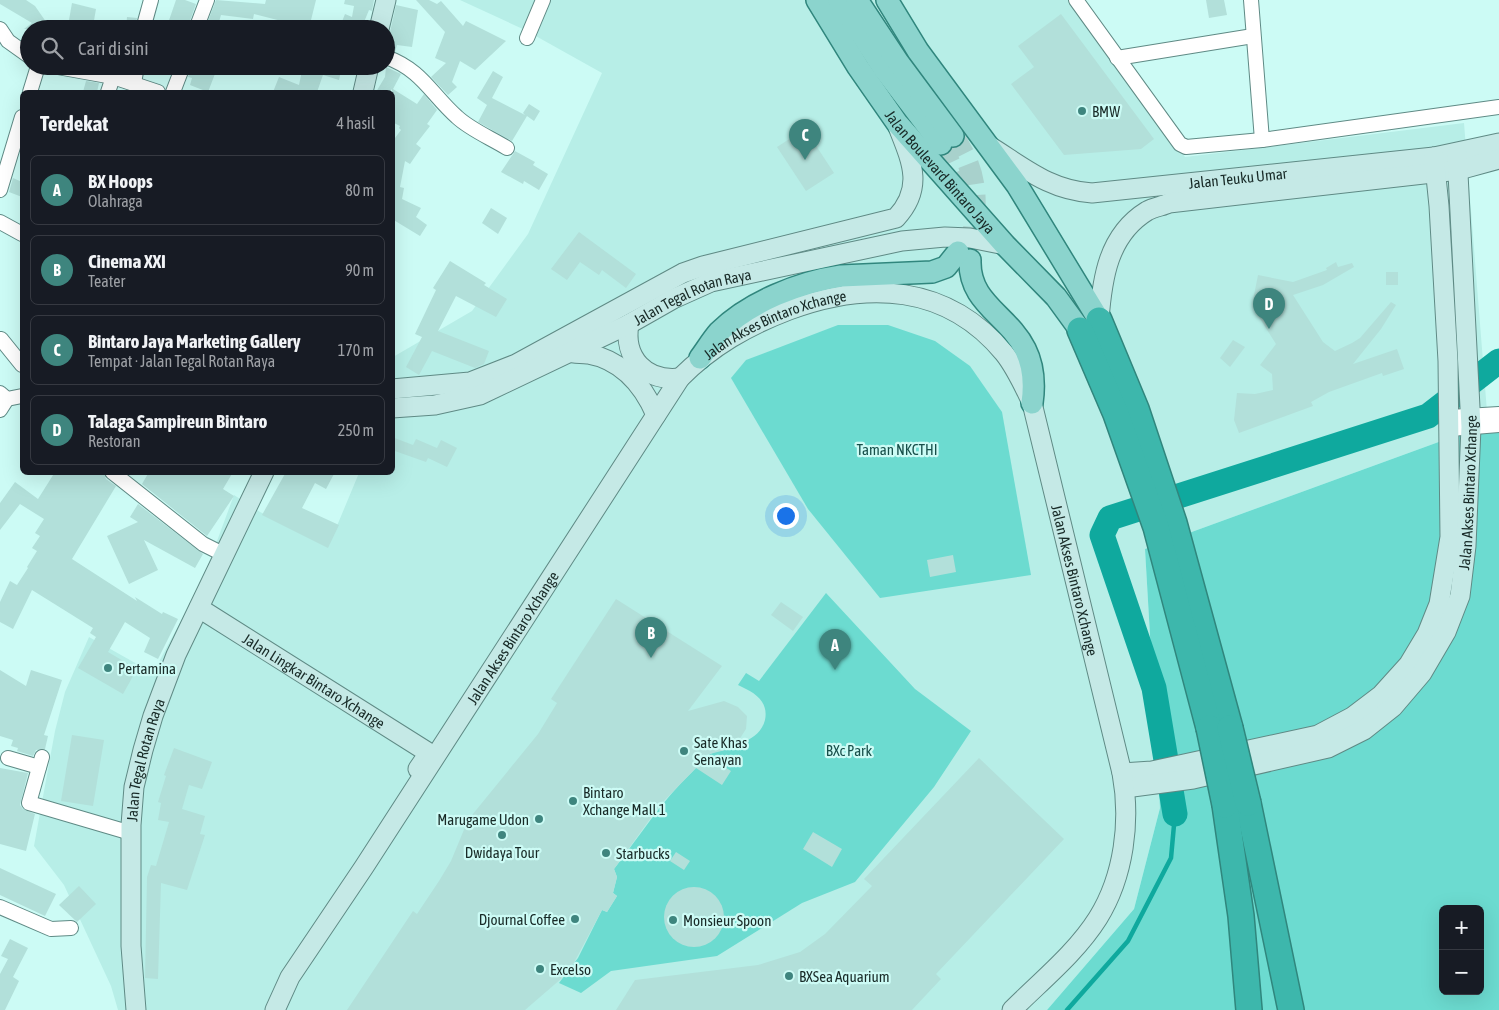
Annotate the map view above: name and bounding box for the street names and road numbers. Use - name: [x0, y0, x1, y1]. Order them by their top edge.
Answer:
- street label: Jalan Boulevard Bintaro Jaya: [882, 107, 999, 237]
- street label: Jalan Teuku Umar: [1188, 164, 1288, 191]
- street label: Jalan Tegal Rotan Raya: [630, 265, 753, 328]
- street label: Jalan Akses Bintaro Xchange: [700, 287, 847, 363]
- street label: Jalan Akses Bintaro Xchange: [1455, 415, 1480, 571]
- street label: Jalan Akses Bintaro Xchange: [1049, 503, 1102, 658]
- street label: Jalan Akses Bintaro Xchange: [463, 568, 562, 707]
- street label: Jalan Lingkar Bintaro Xchange: [240, 629, 388, 732]
- street label: Jalan Tegal Rotan Raya: [123, 696, 167, 822]

